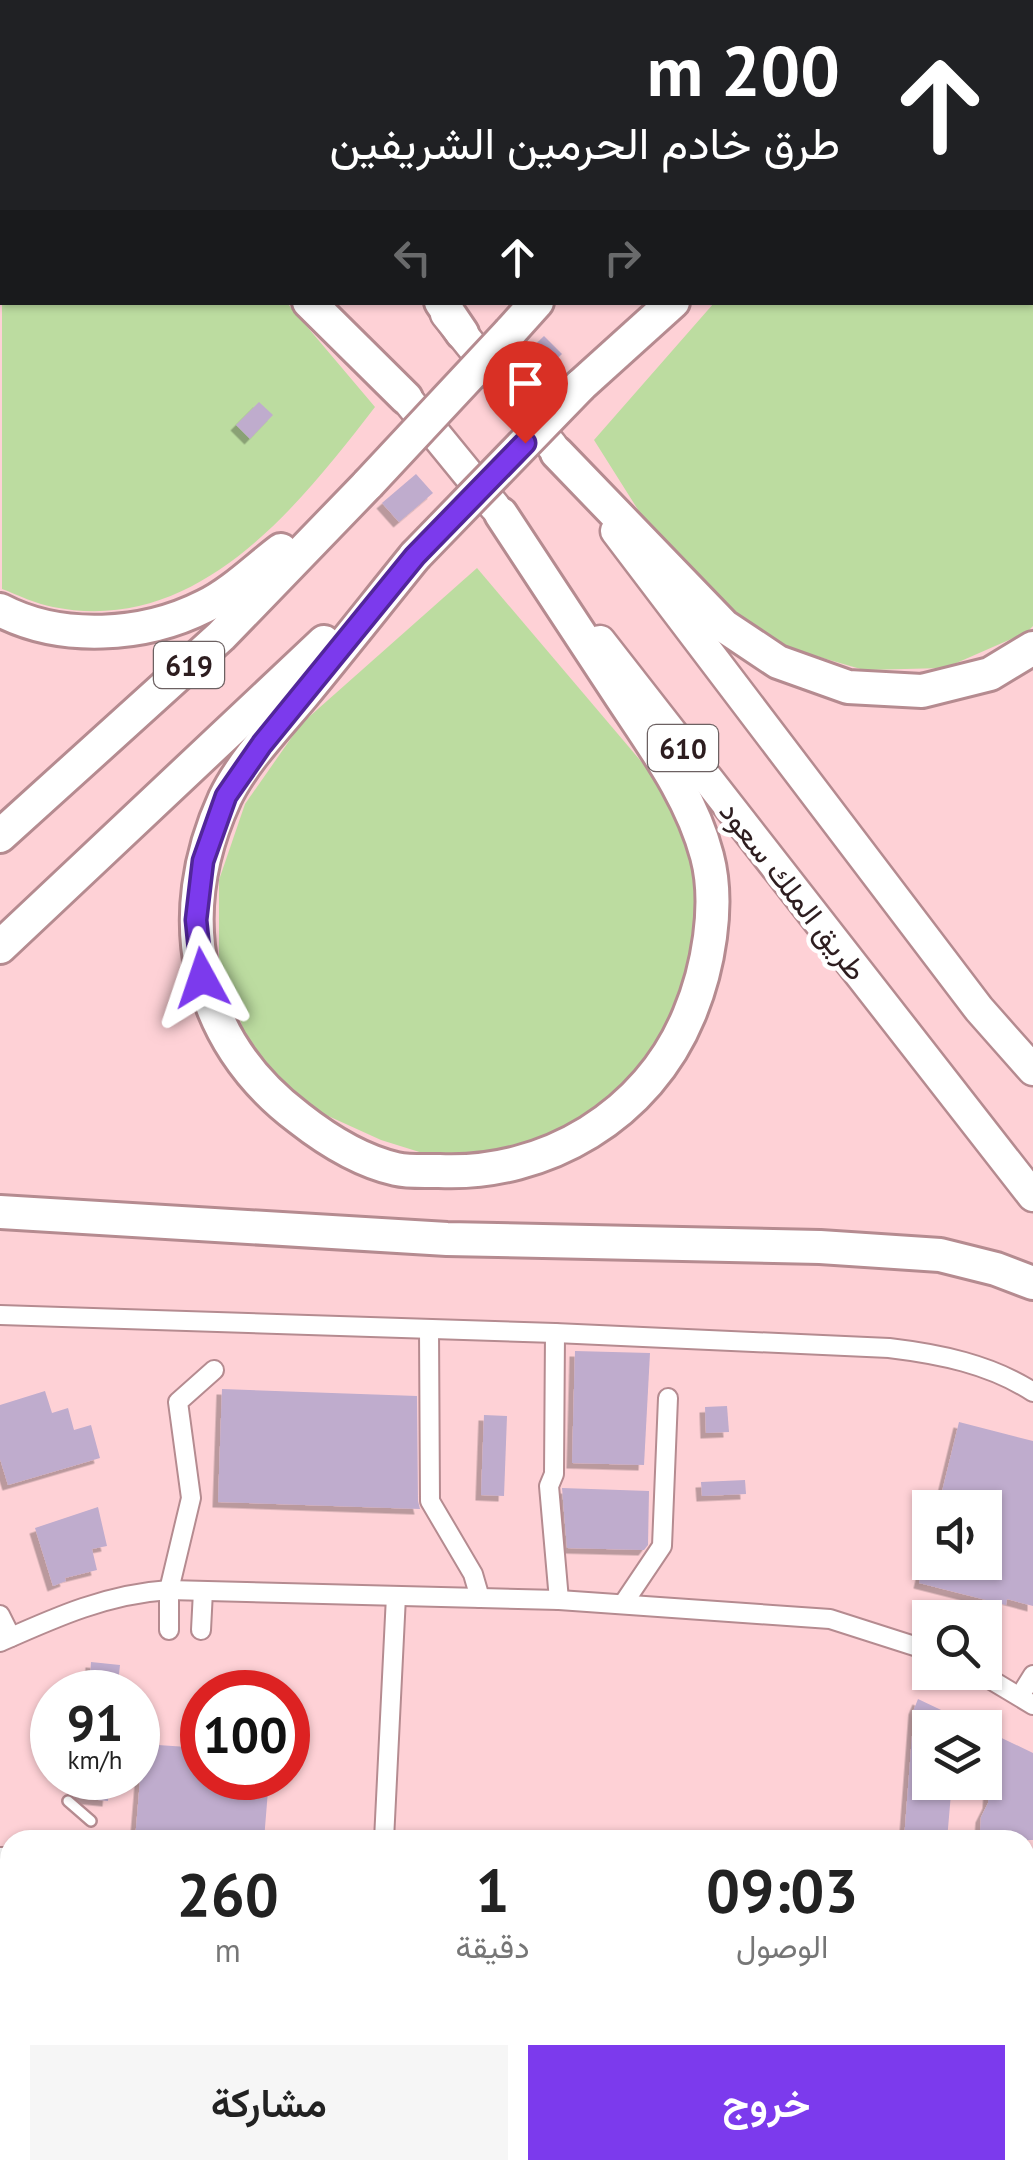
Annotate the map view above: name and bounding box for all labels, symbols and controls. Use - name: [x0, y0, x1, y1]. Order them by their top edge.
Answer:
- text: 200 m: [647, 25, 840, 115]
- icon: ahead: [875, 40, 1005, 170]
- text: طرق خادم الحرمين الشريفين: [329, 113, 840, 171]
- icon: left: [385, 230, 440, 285]
- icon: ahead: [490, 230, 545, 285]
- icon: right: [595, 230, 650, 285]
- pin: [483, 341, 568, 444]
- icon: arrive: [498, 356, 553, 411]
- road number: 619: [154, 642, 224, 688]
- road number: 610: [648, 725, 718, 771]
- street label: طريق الملك سعود: [712, 792, 876, 988]
- position arrow: [150, 926, 254, 1030]
- map controls: [912, 1490, 1002, 1800]
- button: sound: [912, 1490, 1002, 1580]
- button: search: [912, 1600, 1002, 1690]
- speed limit sign: 100: [180, 1670, 310, 1800]
- text: 91: [67, 1690, 123, 1755]
- button: layers: [912, 1710, 1002, 1800]
- text: km/h: [68, 1744, 122, 1776]
- text: 1: [475, 1851, 509, 1929]
- text: 09:03: [706, 1851, 858, 1929]
- text: 260: [177, 1855, 279, 1933]
- text: دقيقة: [455, 1925, 529, 1967]
- text: الوصول: [736, 1925, 828, 1967]
- text: m: [215, 1929, 241, 1971]
- button: مشاركة: [30, 2045, 508, 2160]
- button: خروج: [528, 2045, 1005, 2160]

